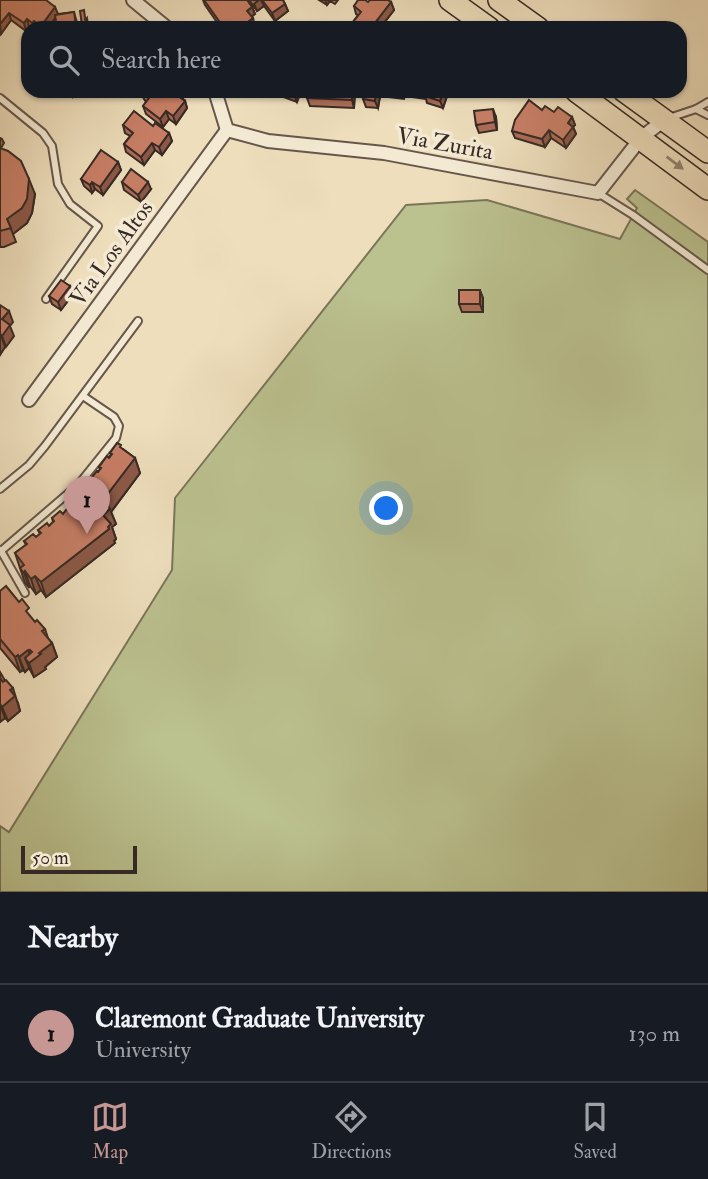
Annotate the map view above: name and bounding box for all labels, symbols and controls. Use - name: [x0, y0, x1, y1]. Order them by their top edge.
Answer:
- search box: [21, 21, 687, 98]
- icon: search: [45, 41, 83, 79]
- text: Search here: [101, 44, 221, 76]
- street label: Via Zurita: [395, 121, 496, 166]
- one-way arrow: [665, 156, 683, 171]
- street label: Via Los Altos: [63, 195, 160, 312]
- pin: 1: [64, 476, 110, 534]
- your location: [369, 491, 403, 525]
- scale bar: [21, 843, 136, 875]
- text: 50 m: [32, 846, 69, 870]
- text: Nearby: [28, 919, 118, 956]
- text: Claremont Graduate University: [95, 1003, 424, 1035]
- text: 1: [47, 1019, 55, 1048]
- text: 130 m: [628, 1019, 680, 1048]
- text: University: [95, 1035, 191, 1064]
- tab: Map: [91, 1098, 129, 1164]
- tab: Directions: [311, 1098, 391, 1164]
- tab: Saved: [573, 1098, 617, 1164]

